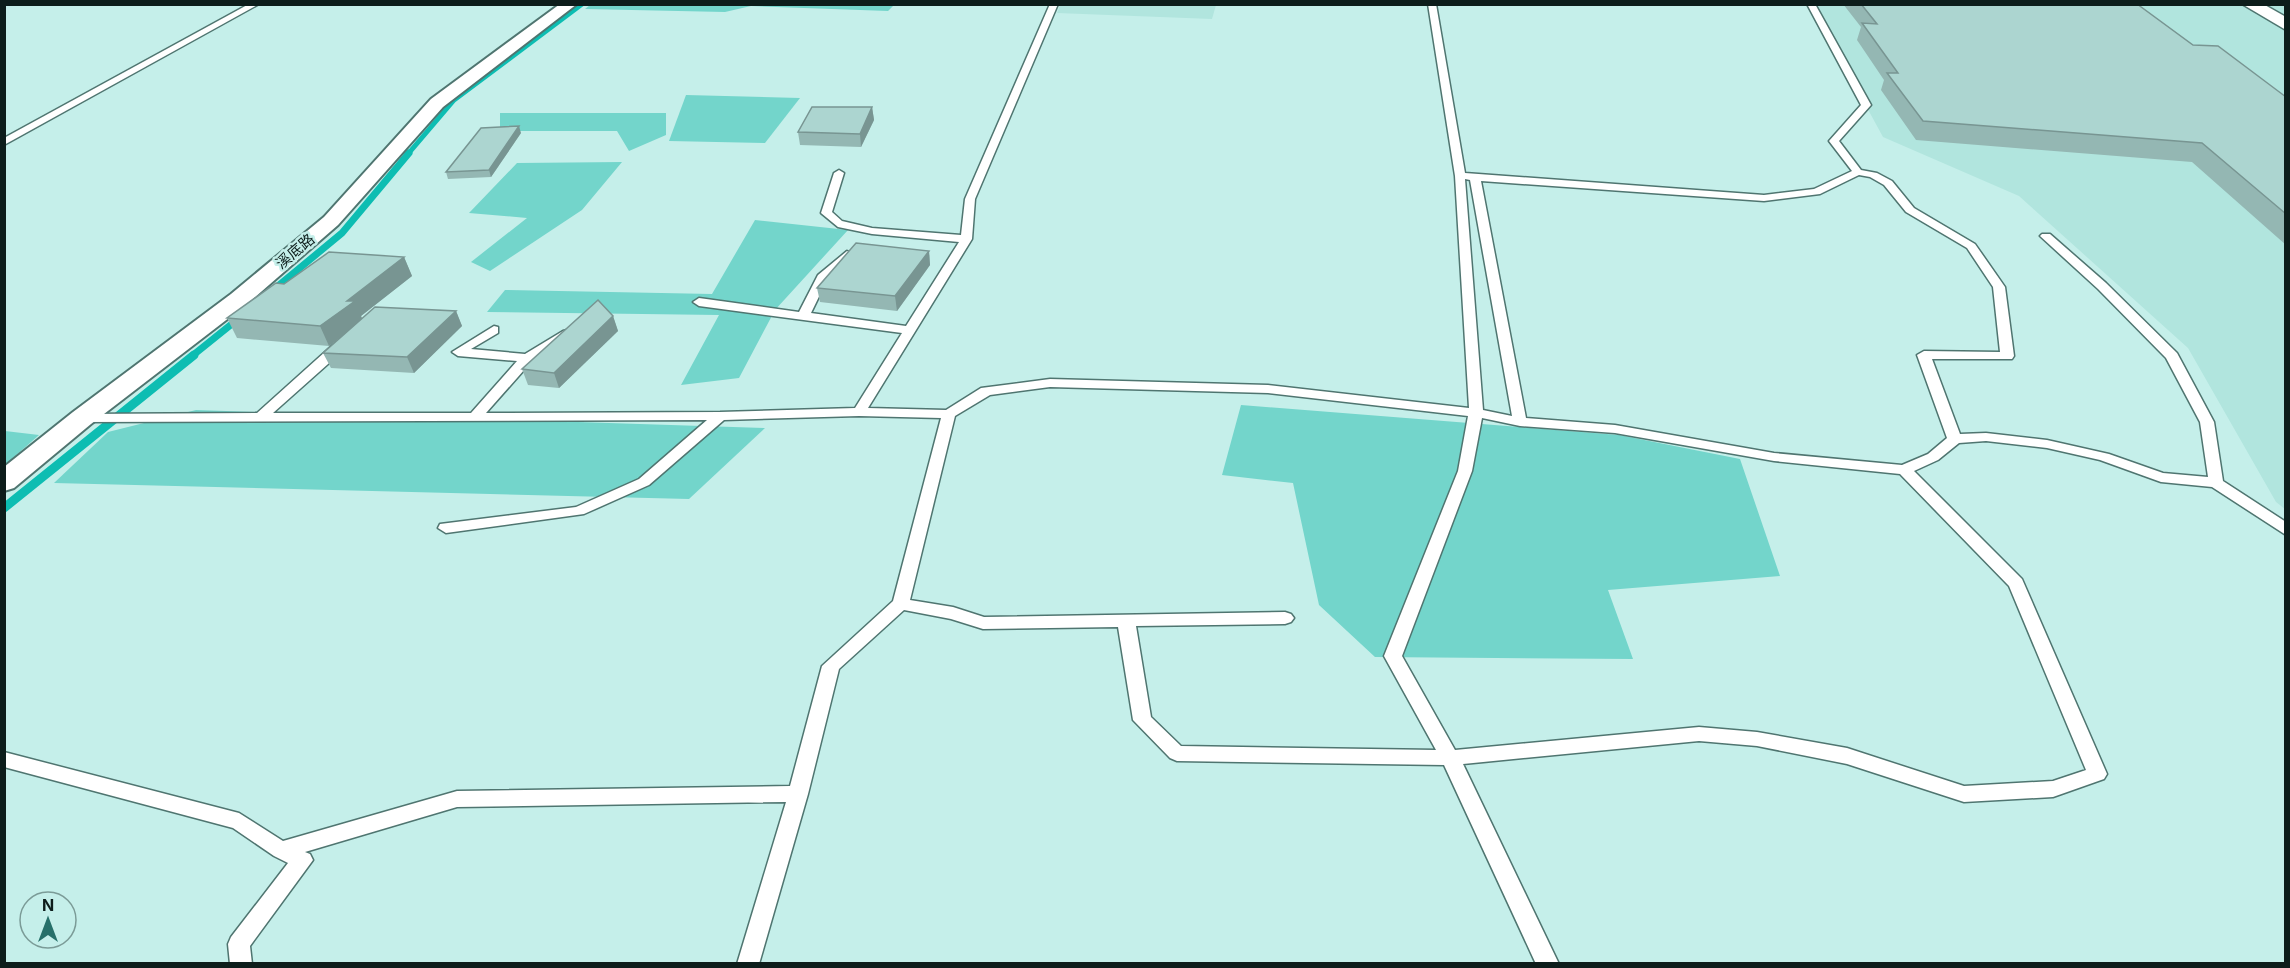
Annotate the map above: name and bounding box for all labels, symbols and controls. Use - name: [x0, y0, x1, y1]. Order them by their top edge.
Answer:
- street label: 溪底路: [272, 229, 318, 273]
- north arrow: [18, 890, 78, 950]
- text: N: [42, 895, 54, 915]

